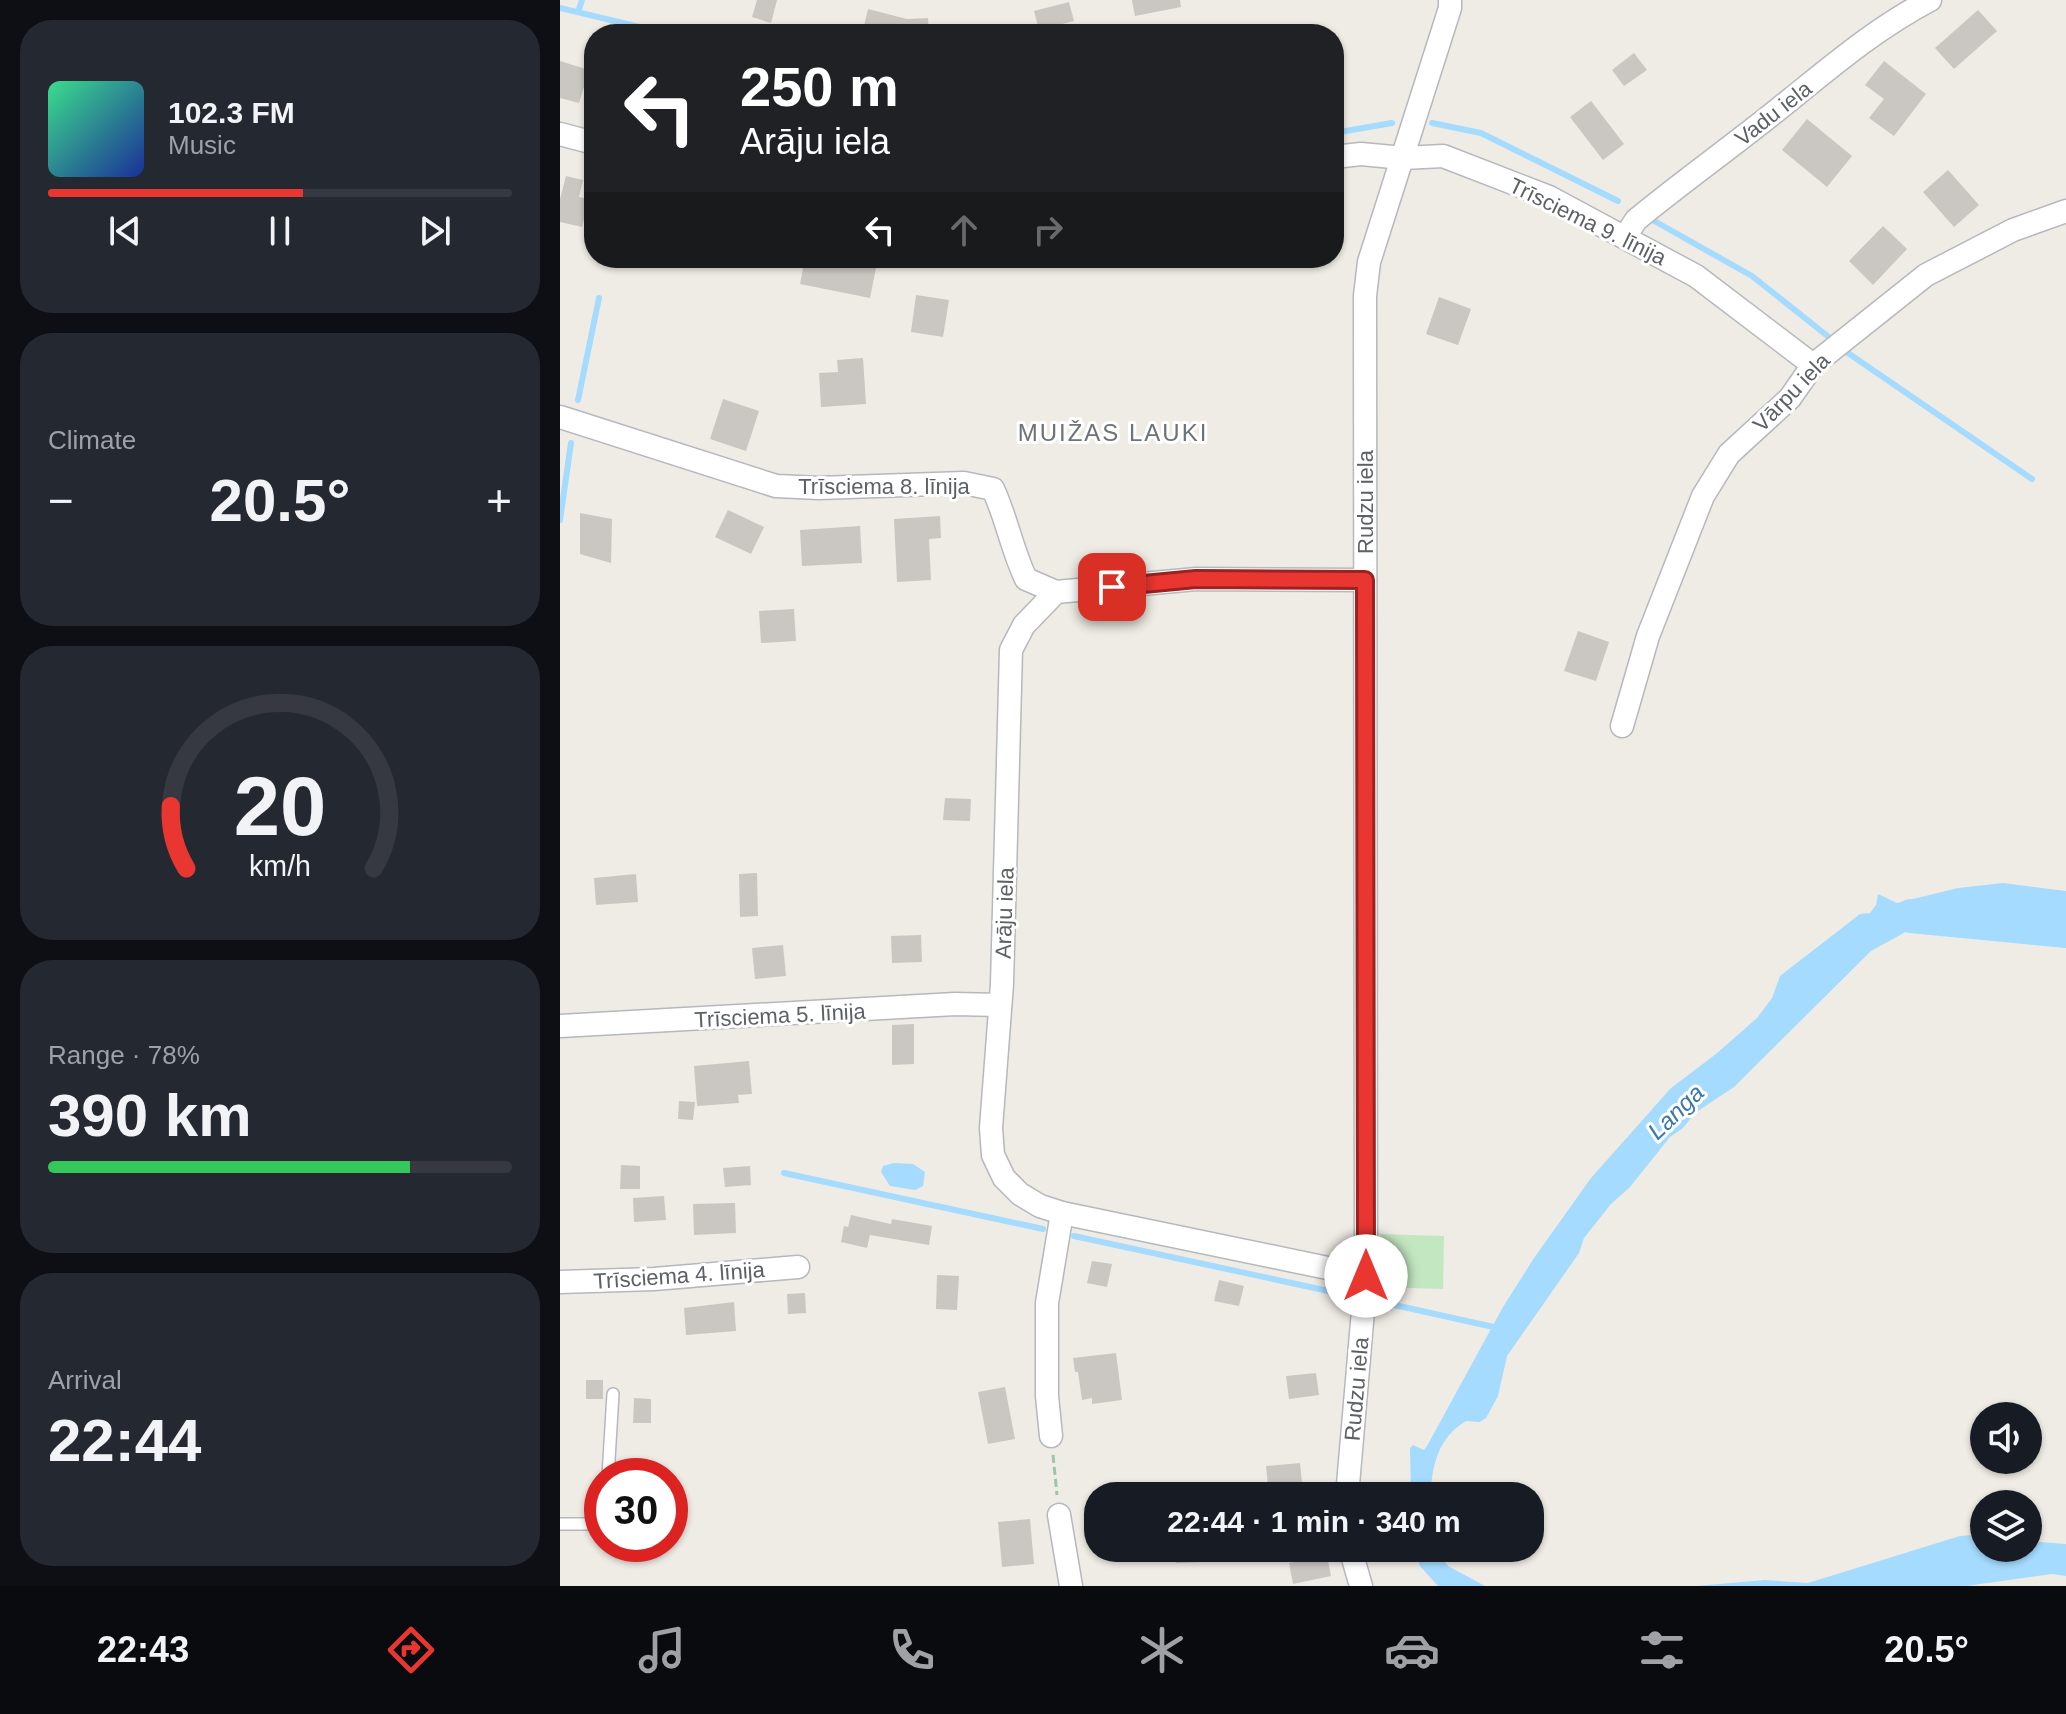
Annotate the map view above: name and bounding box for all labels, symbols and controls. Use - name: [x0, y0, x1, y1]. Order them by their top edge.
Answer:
- text: 250 m: [740, 55, 899, 118]
- icon: left: [608, 56, 712, 160]
- street label: Vadu iela: [1730, 75, 1817, 151]
- text: 102.3 FM: [168, 96, 295, 129]
- text: Arāju iela: [740, 121, 890, 162]
- text: Music: [168, 130, 236, 160]
- street label: Trīsciema 9. līnija: [1505, 173, 1671, 271]
- icon: left: [858, 208, 902, 252]
- icon: ahead: [942, 208, 986, 252]
- icon: right: [1026, 208, 1070, 252]
- icon: previous: [103, 209, 147, 253]
- icon: pause: [258, 209, 302, 253]
- icon: next: [413, 209, 457, 253]
- street label: Vārpu iela: [1748, 347, 1835, 437]
- district label: MUIŽAS LAUKI: [1018, 419, 1208, 446]
- text: Climate: [48, 425, 136, 455]
- street label: Rudzu iela: [1353, 449, 1378, 554]
- text: 20.5°: [210, 467, 350, 534]
- street label: Trīsciema 8. līnija: [798, 474, 971, 499]
- text: −: [48, 476, 74, 525]
- text: +: [486, 476, 512, 525]
- pin: [1078, 553, 1146, 621]
- icon: arrive: [1090, 565, 1134, 609]
- text: 20: [234, 760, 326, 853]
- text: km/h: [249, 850, 311, 882]
- street label: Arāju iela: [990, 866, 1019, 959]
- street label: Trīsciema 5. līnija: [694, 998, 867, 1032]
- text: Range · 78%: [48, 1040, 200, 1070]
- water label: Langa: [1642, 1079, 1709, 1145]
- text: 390 km: [48, 1082, 252, 1149]
- position arrow: [1324, 1234, 1408, 1318]
- street label: Trīsciema 4. līnija: [593, 1257, 766, 1294]
- street label: Rudzu iela: [1340, 1335, 1374, 1442]
- text: Arrival: [48, 1365, 122, 1395]
- map controls: [1970, 1402, 2042, 1562]
- button: sound: [1970, 1402, 2042, 1474]
- text: 22:44: [48, 1407, 201, 1474]
- speed limit sign: 30: [584, 1458, 688, 1562]
- button: layers: [1970, 1490, 2042, 1562]
- text: 22:44 · 1 min · 340 m: [1167, 1505, 1461, 1538]
- icon: directions: [383, 1622, 439, 1678]
- icon: music: [634, 1622, 690, 1678]
- icon: phone: [884, 1622, 940, 1678]
- icon: climate: [1134, 1622, 1190, 1678]
- icon: car: [1384, 1622, 1440, 1678]
- icon: filters: [1634, 1622, 1690, 1678]
- text: 22:43: [97, 1629, 189, 1670]
- text: 20.5°: [1884, 1629, 1969, 1670]

